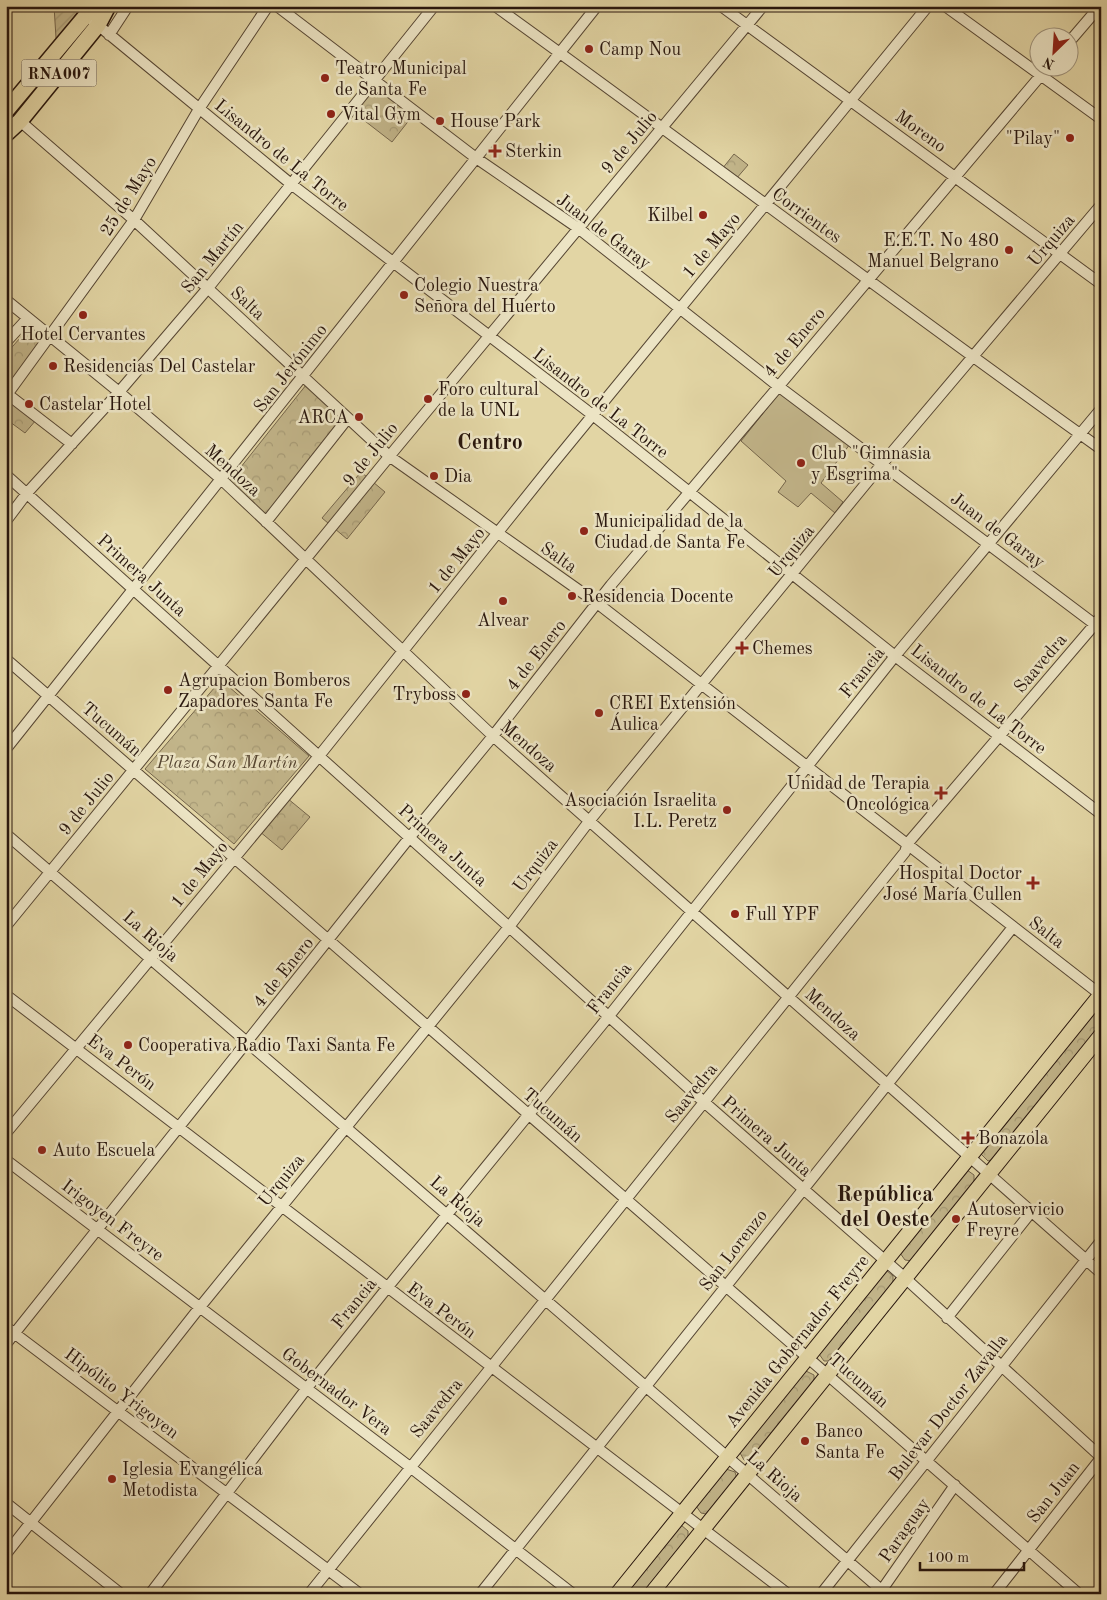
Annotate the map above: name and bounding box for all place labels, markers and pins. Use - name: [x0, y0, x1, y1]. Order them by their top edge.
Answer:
- place label: Camp Nou: [599, 41, 681, 59]
- marker: Camp Nou: [583, 43, 595, 55]
- place label: Teatro Municipal de Santa Fe: [335, 60, 467, 99]
- marker: Teatro Municipal de Santa Fe: [319, 72, 331, 84]
- place label: Vital Gym: [341, 106, 421, 124]
- marker: Vital Gym: [325, 108, 337, 120]
- place label: House Park: [450, 113, 541, 131]
- marker: House Park: [434, 115, 446, 127]
- place label: "Pilay": [1006, 130, 1060, 148]
- marker: "Pilay": [1064, 132, 1076, 144]
- place label: Sterkin: [505, 143, 562, 161]
- marker: Sterkin: [489, 145, 501, 157]
- place label: Kilbel: [647, 207, 693, 225]
- marker: Kilbel: [697, 209, 709, 221]
- place label: E.E.T. No 480 Manuel Belgrano: [867, 232, 999, 271]
- marker: E.E.T. No 480 Manuel Belgrano: [1003, 244, 1015, 256]
- place label: Colegio Nuestra Señora del Huerto: [414, 277, 556, 316]
- marker: Colegio Nuestra Señora del Huerto: [398, 289, 410, 301]
- marker: Hotel Cervantes: [77, 309, 89, 321]
- place label: Hotel Cervantes: [20, 326, 146, 344]
- place label: Residencias Del Castelar: [63, 358, 256, 376]
- marker: Residencias Del Castelar: [47, 360, 59, 372]
- place label: Foro cultural de la UNL: [438, 381, 539, 420]
- marker: Foro cultural de la UNL: [422, 393, 434, 405]
- place label: Castelar Hotel: [39, 396, 151, 414]
- marker: Castelar Hotel: [23, 398, 35, 410]
- place label: ARCA: [297, 409, 349, 427]
- marker: ARCA: [353, 411, 365, 423]
- place label: Club "Gimnasia y Esgrima": [811, 445, 931, 484]
- marker: Club "Gimnasia y Esgrima": [795, 457, 807, 469]
- place label: Dia: [444, 468, 472, 486]
- marker: Dia: [428, 470, 440, 482]
- place label: Municipalidad de la Ciudad de Santa Fe: [594, 513, 745, 552]
- marker: Municipalidad de la Ciudad de Santa Fe: [578, 525, 590, 537]
- place label: Residencia Docente: [582, 588, 733, 606]
- marker: Residencia Docente: [566, 590, 578, 602]
- marker: Alvear: [497, 595, 509, 607]
- place label: Alvear: [477, 612, 530, 630]
- place label: Chemes: [752, 640, 813, 658]
- marker: Chemes: [736, 642, 748, 654]
- place label: Agrupacion Bomberos Zapadores Santa Fe: [178, 672, 351, 711]
- marker: Agrupacion Bomberos Zapadores Santa Fe: [162, 684, 174, 696]
- place label: Tryboss: [392, 686, 456, 704]
- marker: Tryboss: [460, 688, 472, 700]
- place label: CREI Extensión Áulica: [609, 695, 736, 734]
- marker: CREI Extensión Áulica: [593, 707, 605, 719]
- place label: Unidad de Terapia Oncológica: [787, 775, 930, 814]
- marker: Unidad de Terapia Oncológica: [934, 786, 948, 800]
- place label: Asociación Israelita I.L. Peretz: [564, 792, 717, 831]
- marker: Asociación Israelita I.L. Peretz: [721, 804, 733, 816]
- place label: Hospital Doctor José María Cullen: [883, 865, 1023, 904]
- marker: Hospital Doctor José María Cullen: [1026, 876, 1040, 890]
- place label: Full YPF: [745, 906, 819, 924]
- marker: Full YPF: [729, 908, 741, 920]
- place label: Cooperativa Radio Taxi Santa Fe: [138, 1037, 395, 1055]
- marker: Cooperativa Radio Taxi Santa Fe: [122, 1039, 134, 1051]
- place label: Bonazola: [978, 1130, 1049, 1148]
- marker: Bonazola: [962, 1132, 974, 1144]
- place label: Auto Escuela: [52, 1142, 155, 1160]
- marker: Auto Escuela: [36, 1144, 48, 1156]
- place label: Autoservicio Freyre: [966, 1201, 1064, 1240]
- marker: Autoservicio Freyre: [950, 1213, 962, 1225]
- place label: Banco Santa Fe: [815, 1423, 884, 1462]
- marker: Banco Santa Fe: [799, 1435, 811, 1447]
- place label: Iglesia Evangélica Metodista: [122, 1461, 263, 1500]
- marker: Iglesia Evangélica Metodista: [106, 1473, 118, 1485]

